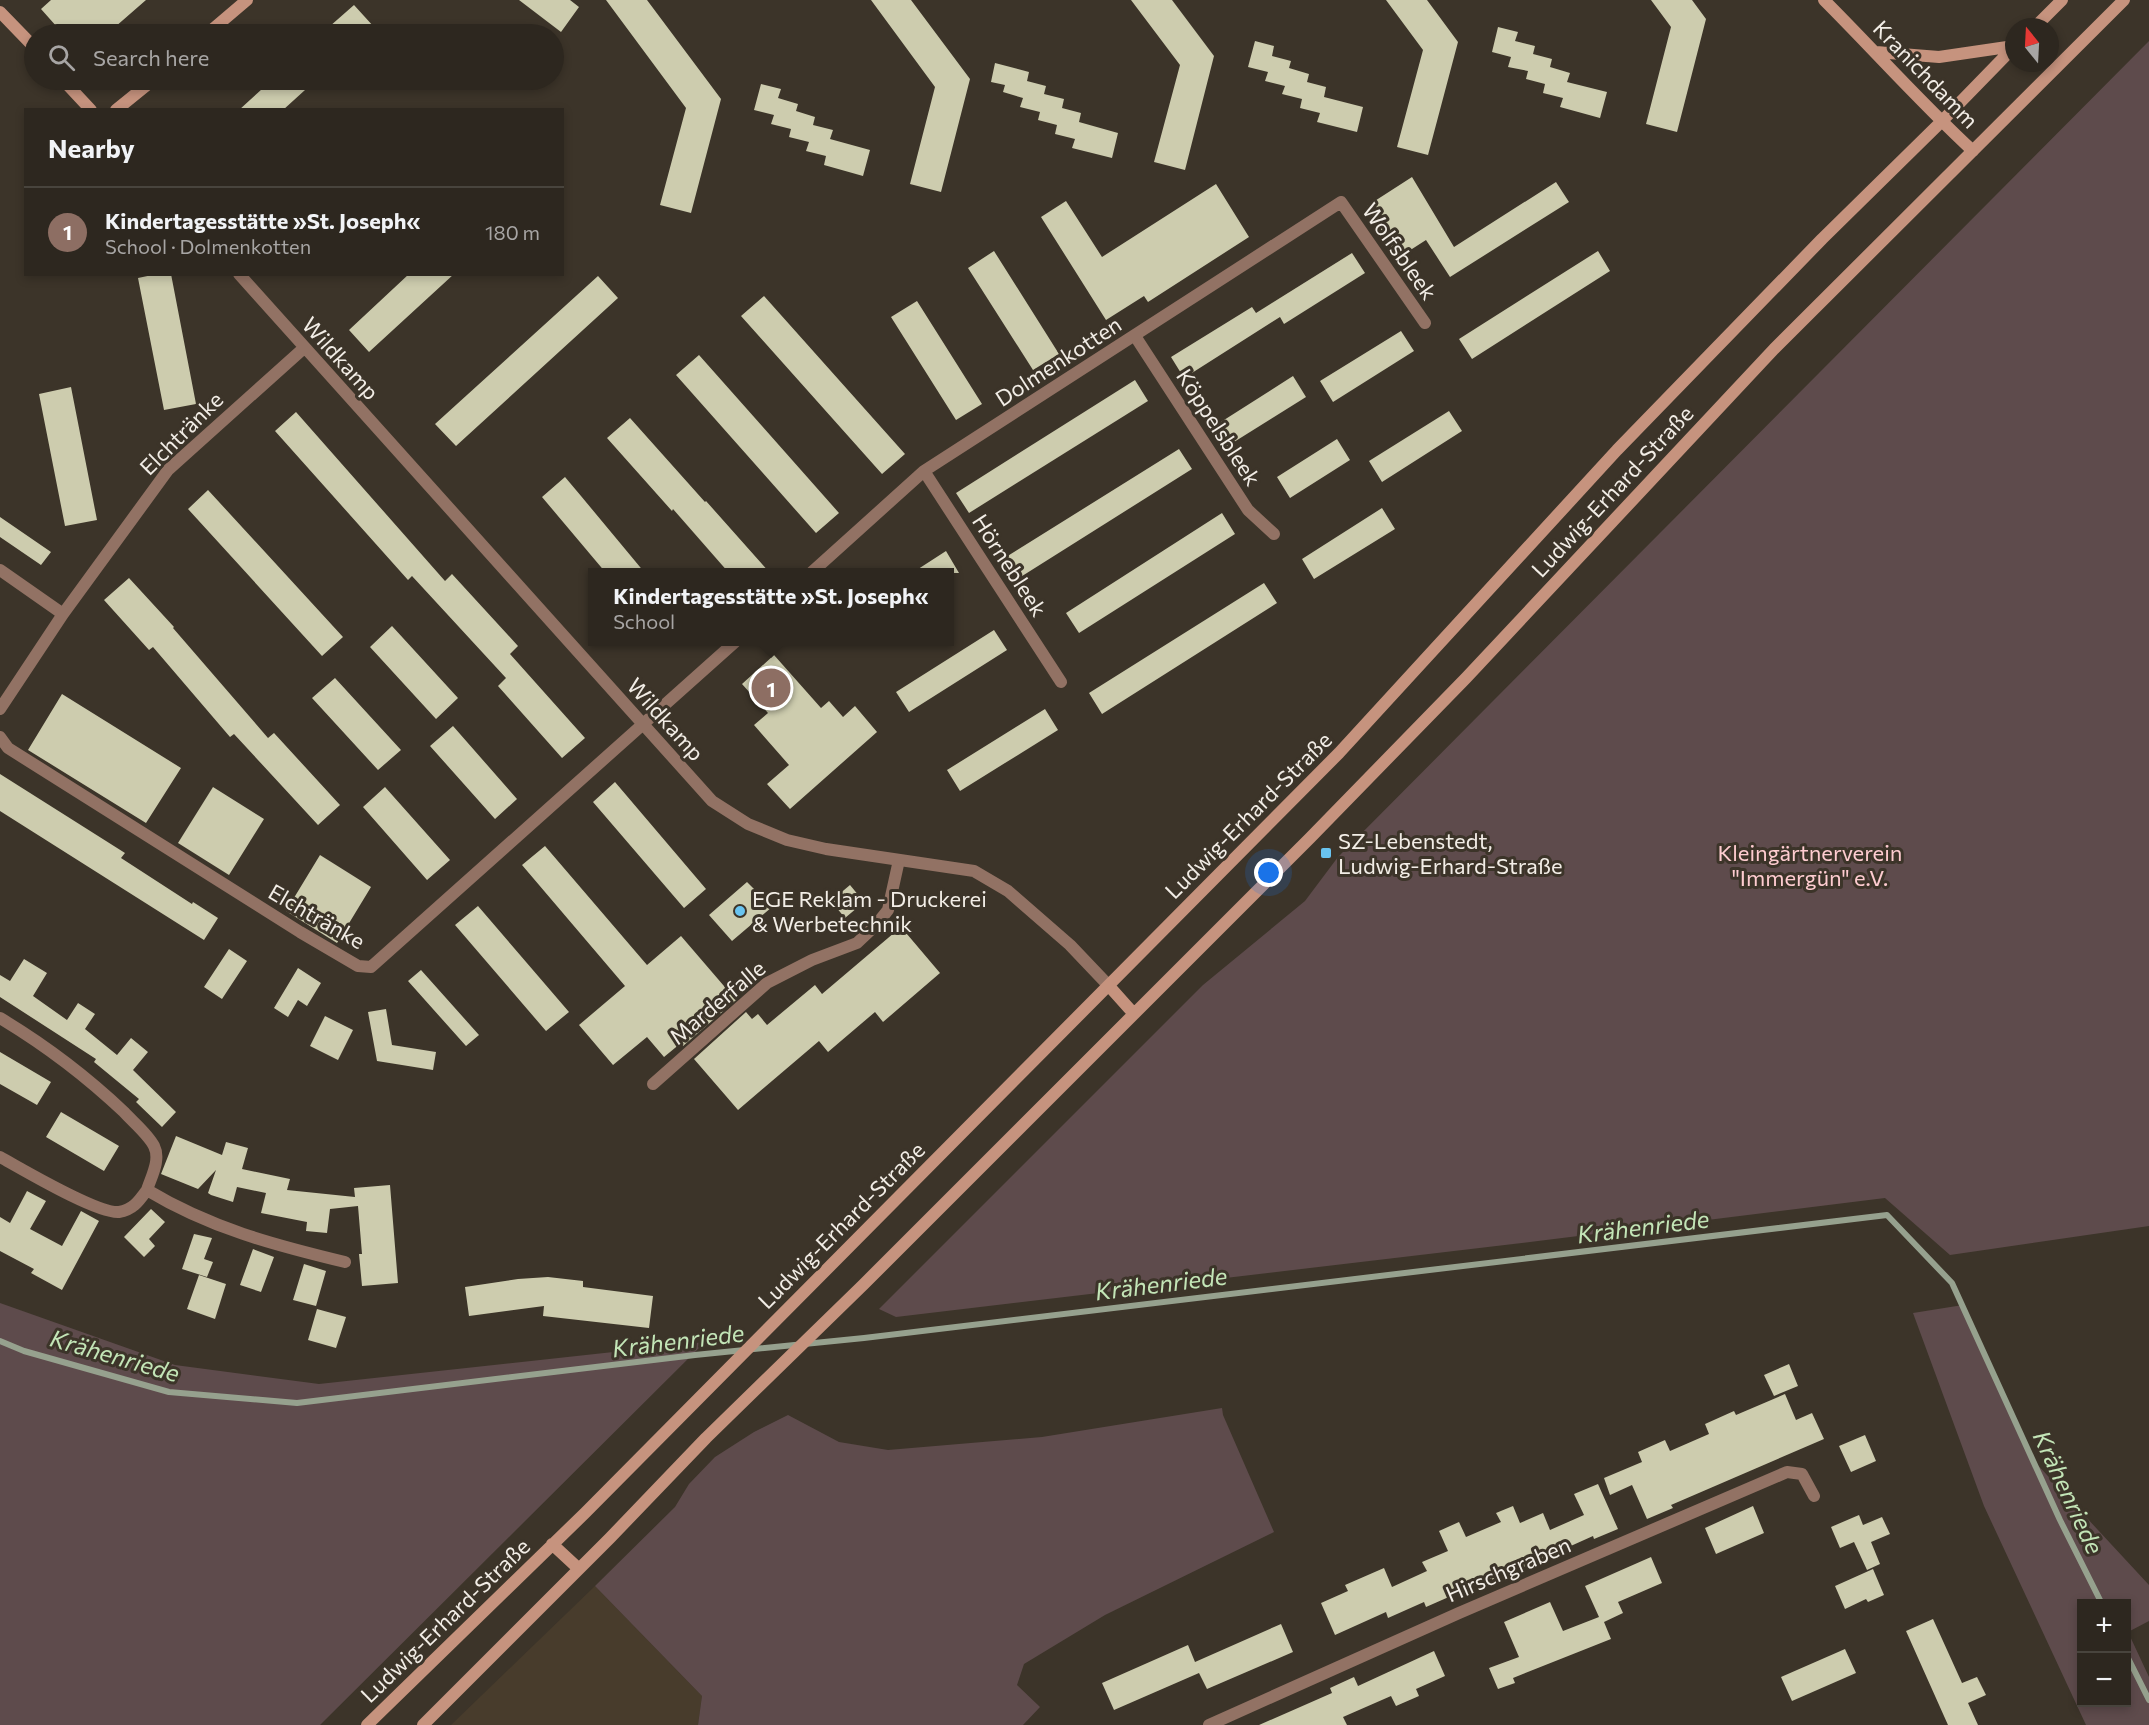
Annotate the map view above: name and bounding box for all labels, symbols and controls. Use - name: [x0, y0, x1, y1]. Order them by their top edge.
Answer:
- street label: Kranichdamm: [1868, 15, 1984, 133]
- north arrow: [2005, 18, 2059, 72]
- search box: [24, 24, 564, 90]
- icon: search: [45, 41, 78, 74]
- text: Search here: [93, 44, 209, 71]
- text: Nearby: [48, 132, 135, 163]
- street label: Wolfsbleek: [1357, 197, 1443, 305]
- text: Kindertagesstätte »St. Joseph«: [105, 207, 421, 234]
- text: 1: [63, 220, 72, 244]
- text: 180 m: [485, 220, 540, 244]
- text: School · Dolmenkotten: [105, 234, 311, 258]
- street label: Dolmenkotten: [990, 310, 1126, 412]
- street label: Wildkamp: [297, 311, 385, 405]
- street label: Köppelsbleek: [1171, 363, 1267, 491]
- street label: Elchtränke: [134, 386, 228, 480]
- street label: Ludwig-Erhard-Straße: [1526, 400, 1698, 582]
- street label: Hörnebleek: [967, 509, 1053, 621]
- popup: [588, 568, 954, 646]
- text: Kindertagesstätte »St. Joseph«: [613, 582, 929, 609]
- text: School: [613, 609, 675, 633]
- pin: 1: [752, 666, 790, 710]
- street label: Wildkamp: [622, 672, 710, 766]
- street label: Ludwig-Erhard-Straße: [1159, 726, 1337, 904]
- place label: SZ-Lebenstedt, Ludwig-Erhard-Straße: [1338, 827, 1563, 879]
- park label: Kleingärtnerverein "Immergün" e.V.: [1718, 839, 1902, 891]
- marker: SZ-Lebenstedt, Ludwig-Erhard-Straße: [1319, 846, 1333, 860]
- your location: [1254, 858, 1283, 887]
- street label: Elchtränke: [264, 878, 370, 954]
- place label: EGE Reklam - Druckerei & Werbetechnik: [752, 885, 987, 937]
- marker: EGE Reklam - Druckerei & Werbetechnik: [733, 904, 747, 918]
- street label: Marderfalle: [664, 954, 770, 1050]
- street label: Ludwig-Erhard-Straße: [752, 1136, 930, 1314]
- water label: Krähenriede: [1575, 1203, 1711, 1248]
- water label: Krähenriede: [1093, 1260, 1229, 1305]
- water label: Krähenriede: [610, 1317, 746, 1362]
- water label: Krähenriede: [47, 1323, 183, 1387]
- water label: Krähenriede: [2028, 1426, 2110, 1559]
- street label: Hirschgraben: [1441, 1531, 1575, 1607]
- street label: Ludwig-Erhard-Straße: [355, 1532, 535, 1708]
- map controls: [2077, 1599, 2131, 1707]
- button: +: [2077, 1599, 2131, 1653]
- button: −: [2077, 1653, 2131, 1707]

